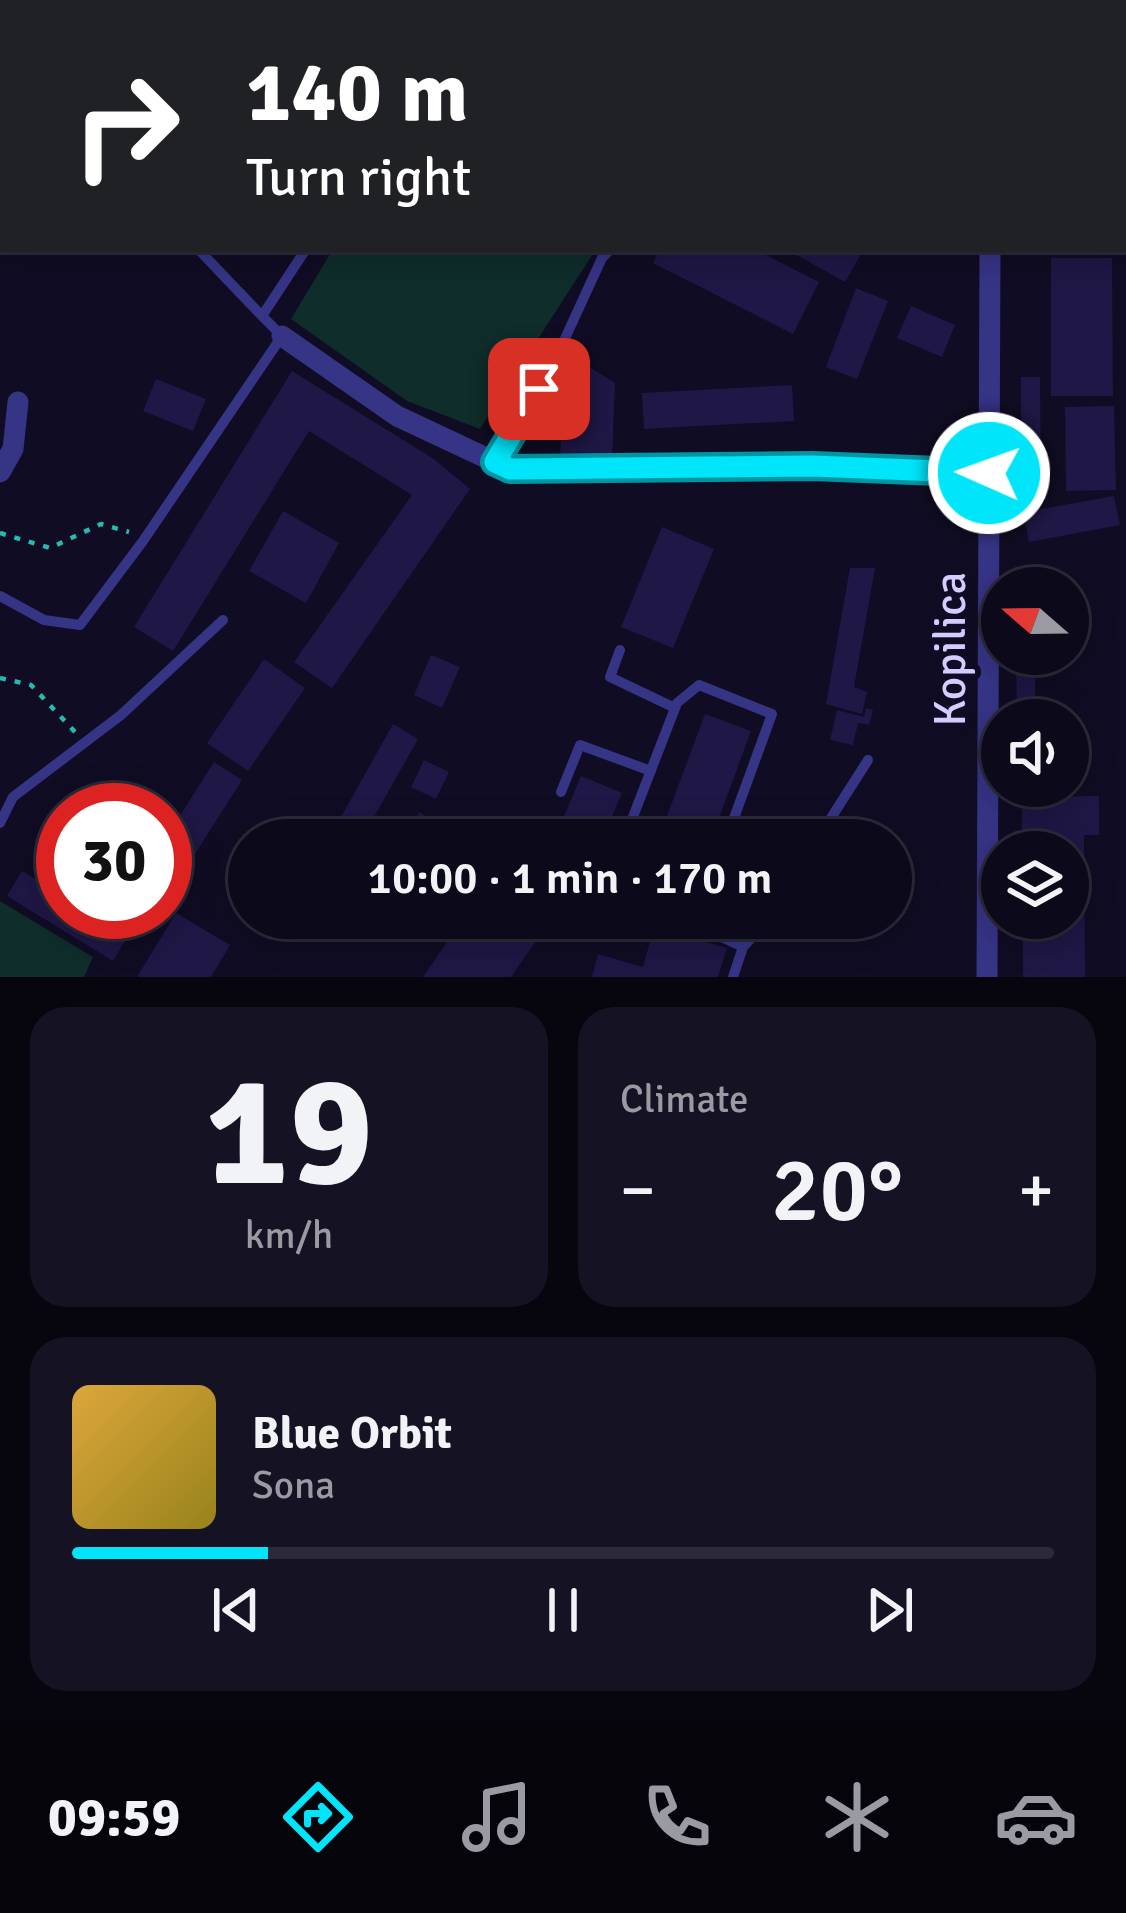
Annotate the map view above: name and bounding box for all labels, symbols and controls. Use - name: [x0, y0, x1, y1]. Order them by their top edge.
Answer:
- text: 140 m: [246, 41, 468, 145]
- icon: right: [48, 48, 204, 204]
- text: Turn right: [246, 144, 471, 211]
- pin: [488, 338, 590, 440]
- icon: arrive: [506, 356, 572, 422]
- position arrow: [926, 410, 1052, 536]
- north arrow: [981, 567, 1089, 675]
- map controls: [981, 567, 1089, 939]
- street label: Kopilica: [923, 572, 978, 726]
- button: sound: [981, 699, 1089, 807]
- speed limit sign: 30: [36, 783, 192, 939]
- button: layers: [981, 831, 1089, 939]
- text: 10:00 · 1 min · 170 m: [368, 851, 772, 906]
- text: 19: [205, 1036, 373, 1229]
- text: Climate: [620, 1075, 749, 1123]
- text: 20°: [771, 1135, 903, 1246]
- text: −: [620, 1150, 656, 1231]
- text: +: [1018, 1150, 1054, 1231]
- text: km/h: [245, 1211, 333, 1259]
- text: Blue Orbit: [252, 1406, 452, 1461]
- text: Sona: [252, 1461, 335, 1509]
- icon: previous: [203, 1577, 269, 1643]
- icon: pause: [530, 1577, 596, 1643]
- icon: next: [857, 1577, 923, 1643]
- icon: directions: [276, 1775, 360, 1859]
- icon: music: [455, 1775, 539, 1859]
- icon: phone: [635, 1775, 719, 1859]
- icon: climate: [815, 1775, 899, 1859]
- icon: car: [994, 1775, 1078, 1859]
- text: 09:59: [48, 1784, 180, 1851]

